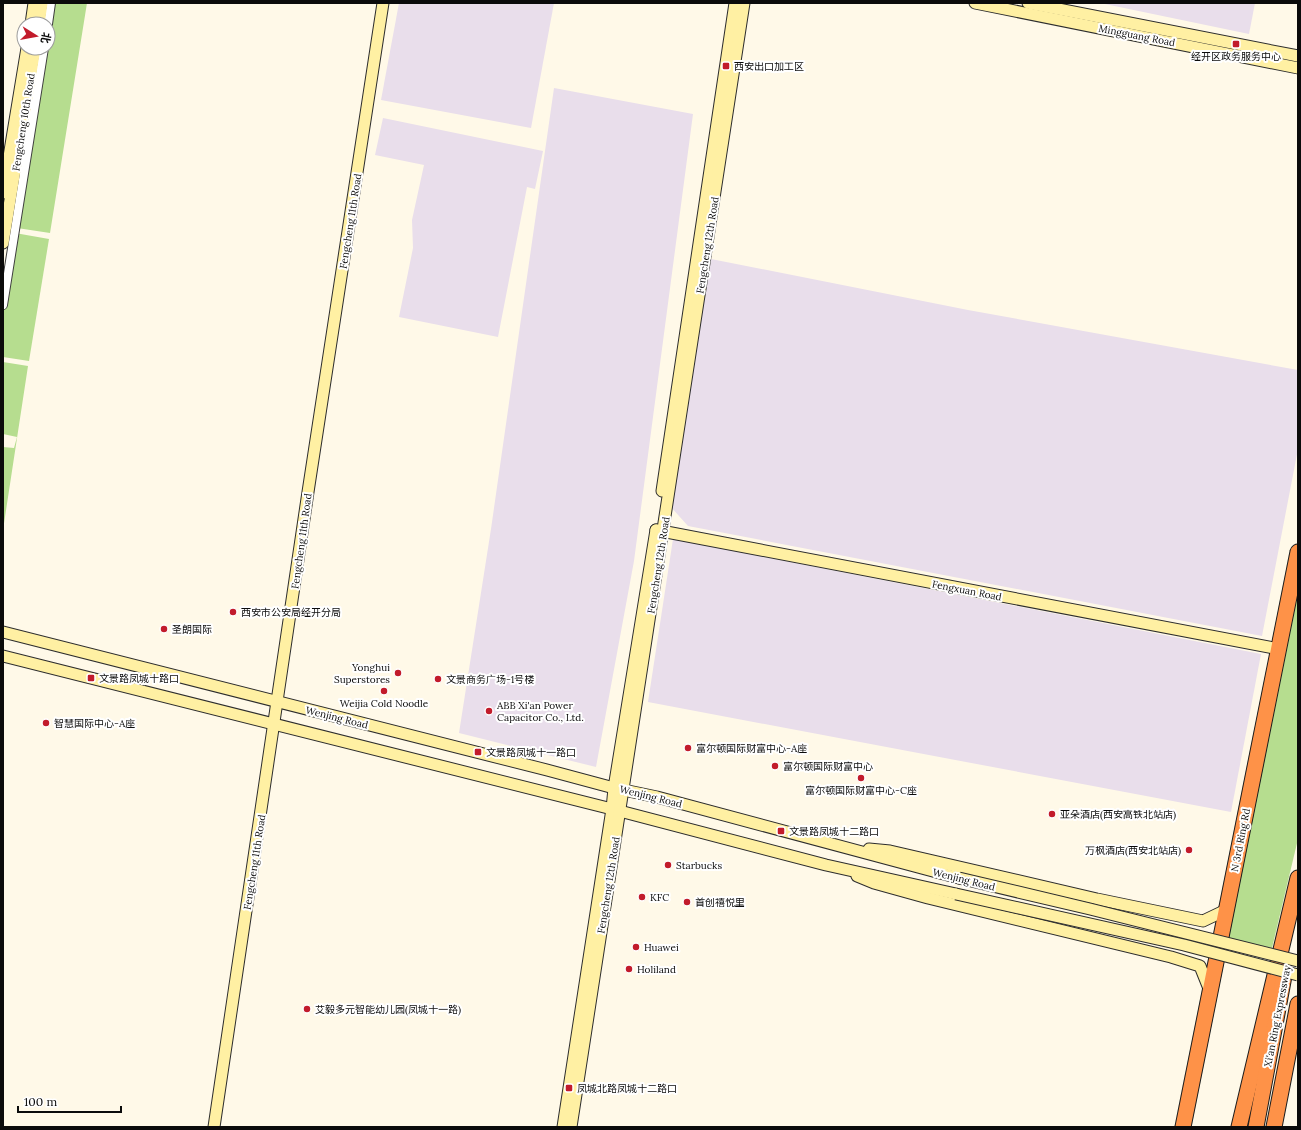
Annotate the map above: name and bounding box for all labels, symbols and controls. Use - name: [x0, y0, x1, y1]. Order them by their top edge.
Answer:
- north arrow: [16, 16, 56, 56]
- street label: Mingguang Road: [1098, 22, 1176, 49]
- text: 北: [38, 31, 54, 45]
- marker: 经开区政务服务中心: [1231, 39, 1241, 49]
- place label: 经开区政务服务中心: [1191, 50, 1281, 63]
- place label: 西安出口加工区: [734, 60, 804, 73]
- marker: 西安出口加工区: [721, 61, 731, 71]
- street label: Fengcheng 10th Road: [9, 72, 38, 172]
- street label: Fengcheng 11th Road: [337, 173, 364, 270]
- street label: Fengcheng 12th Road: [693, 196, 722, 294]
- street label: Fengcheng 11th Road: [288, 493, 315, 590]
- street label: Fengcheng 12th Road: [644, 516, 673, 614]
- street label: Fengxuan Road: [931, 577, 1003, 604]
- place label: 西安市公安局经开分局: [241, 606, 341, 619]
- marker: 西安市公安局经开分局: [228, 607, 238, 617]
- place label: 圣朗国际: [172, 623, 212, 636]
- marker: 圣朗国际: [159, 624, 169, 634]
- place label: Yonghui Superstores: [334, 661, 390, 686]
- marker: Yonghui Superstores: [393, 668, 403, 678]
- place label: 文景路凤城十路口: [99, 672, 179, 685]
- marker: 文景路凤城十路口: [86, 673, 96, 683]
- place label: 文景商务广场-1号楼: [446, 673, 534, 686]
- marker: 文景商务广场-1号楼: [433, 674, 443, 684]
- marker: Weijia Cold Noodle: [379, 686, 389, 696]
- place label: Weijia Cold Noodle: [340, 697, 429, 710]
- place label: ABB Xi'an Power Capacitor Co., Ltd.: [496, 699, 584, 724]
- street label: Wenjing Road: [304, 703, 369, 732]
- marker: ABB Xi'an Power Capacitor Co., Ltd.: [484, 706, 494, 716]
- place label: 智慧国际中心-A座: [54, 717, 135, 730]
- marker: 智慧国际中心-A座: [41, 718, 51, 728]
- place label: 富尔顿国际财富中心-A座: [696, 742, 807, 755]
- marker: 富尔顿国际财富中心-A座: [683, 743, 693, 753]
- place label: 文景路凤城十一路口: [486, 746, 576, 759]
- marker: 文景路凤城十一路口: [473, 747, 483, 757]
- place label: 富尔顿国际财富中心: [783, 760, 873, 773]
- marker: 富尔顿国际财富中心: [770, 761, 780, 771]
- marker: 富尔顿国际财富中心-C座: [856, 773, 866, 783]
- street label: Wenjing Road: [618, 782, 683, 811]
- place label: 富尔顿国际财富中心-C座: [805, 784, 917, 797]
- street label: N 3rd Ring Rd: [1228, 807, 1253, 873]
- place label: 亚朵酒店(西安高铁北站店): [1060, 808, 1176, 821]
- marker: 亚朵酒店(西安高铁北站店): [1047, 809, 1057, 819]
- street label: Fengcheng 11th Road: [241, 814, 268, 911]
- place label: 文景路凤城十二路口: [789, 825, 879, 838]
- marker: 文景路凤城十二路口: [776, 826, 786, 836]
- street label: Fengcheng 12th Road: [594, 836, 623, 934]
- place label: 万枫酒店(西安北站店): [1085, 844, 1181, 857]
- marker: 万枫酒店(西安北站店): [1184, 845, 1194, 855]
- place label: Starbucks: [676, 859, 722, 872]
- marker: Starbucks: [663, 860, 673, 870]
- street label: Wenjing Road: [931, 865, 996, 894]
- place label: KFC: [650, 891, 669, 904]
- marker: KFC: [637, 892, 647, 902]
- place label: 首创禧悦里: [695, 896, 745, 909]
- marker: 首创禧悦里: [682, 897, 692, 907]
- place label: Huawei: [644, 941, 679, 954]
- marker: Huawei: [631, 942, 641, 952]
- place label: Holiland: [637, 963, 676, 976]
- marker: Holiland: [624, 964, 634, 974]
- street label: Xi'an Ring Expressway: [1261, 964, 1294, 1068]
- place label: 艾毅多元智能幼儿园(凤城十一路): [315, 1003, 461, 1016]
- marker: 艾毅多元智能幼儿园(凤城十一路): [302, 1004, 312, 1014]
- place label: 凤城北路凤城十二路口: [577, 1082, 677, 1095]
- marker: 凤城北路凤城十二路口: [564, 1083, 574, 1093]
- scale bar: [18, 1088, 121, 1114]
- text: 100 m: [24, 1094, 57, 1109]

